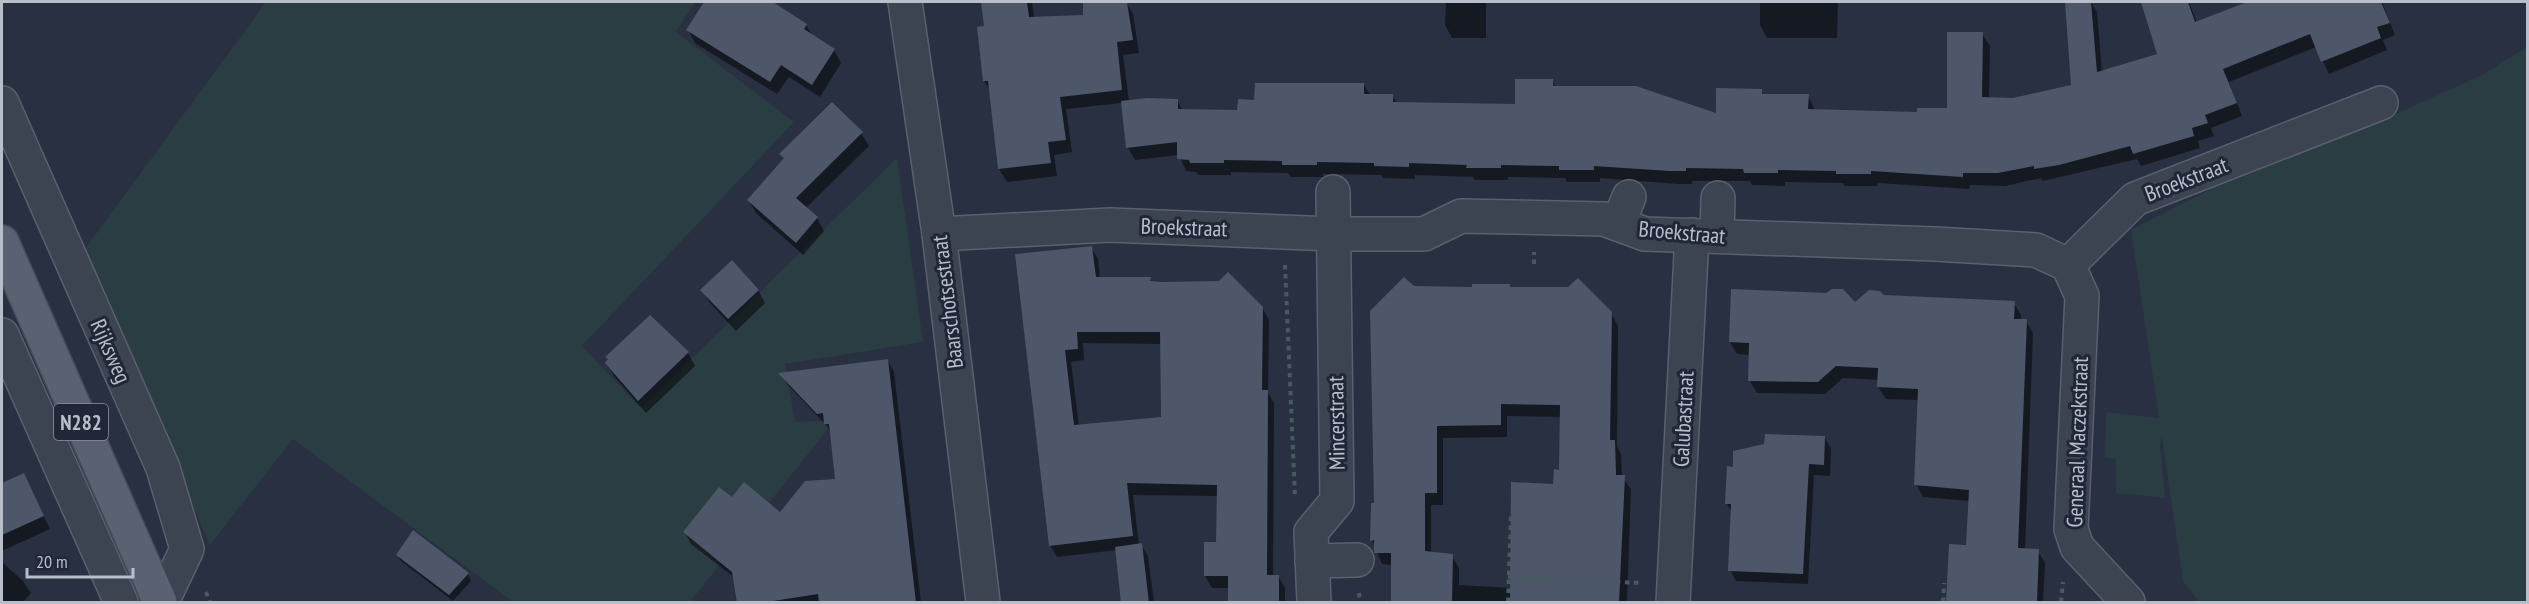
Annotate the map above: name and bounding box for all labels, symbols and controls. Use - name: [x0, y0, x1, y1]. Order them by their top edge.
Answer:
- street label: Broekstraat: [2141, 150, 2231, 208]
- street label: Broekstraat: [1140, 211, 1228, 243]
- street label: Broekstraat: [1638, 214, 1726, 250]
- street label: Baarschotsestraat: [925, 234, 969, 370]
- street label: Rijksweg: [85, 315, 137, 387]
- street label: Generaal Maczekstraat: [2060, 356, 2094, 528]
- street label: Galubastraat: [1667, 370, 1699, 468]
- street label: Mincerstraat: [1321, 376, 1351, 470]
- road number: N282: [54, 404, 108, 440]
- scale bar: [27, 541, 134, 579]
- text: 20 m: [36, 550, 68, 573]

